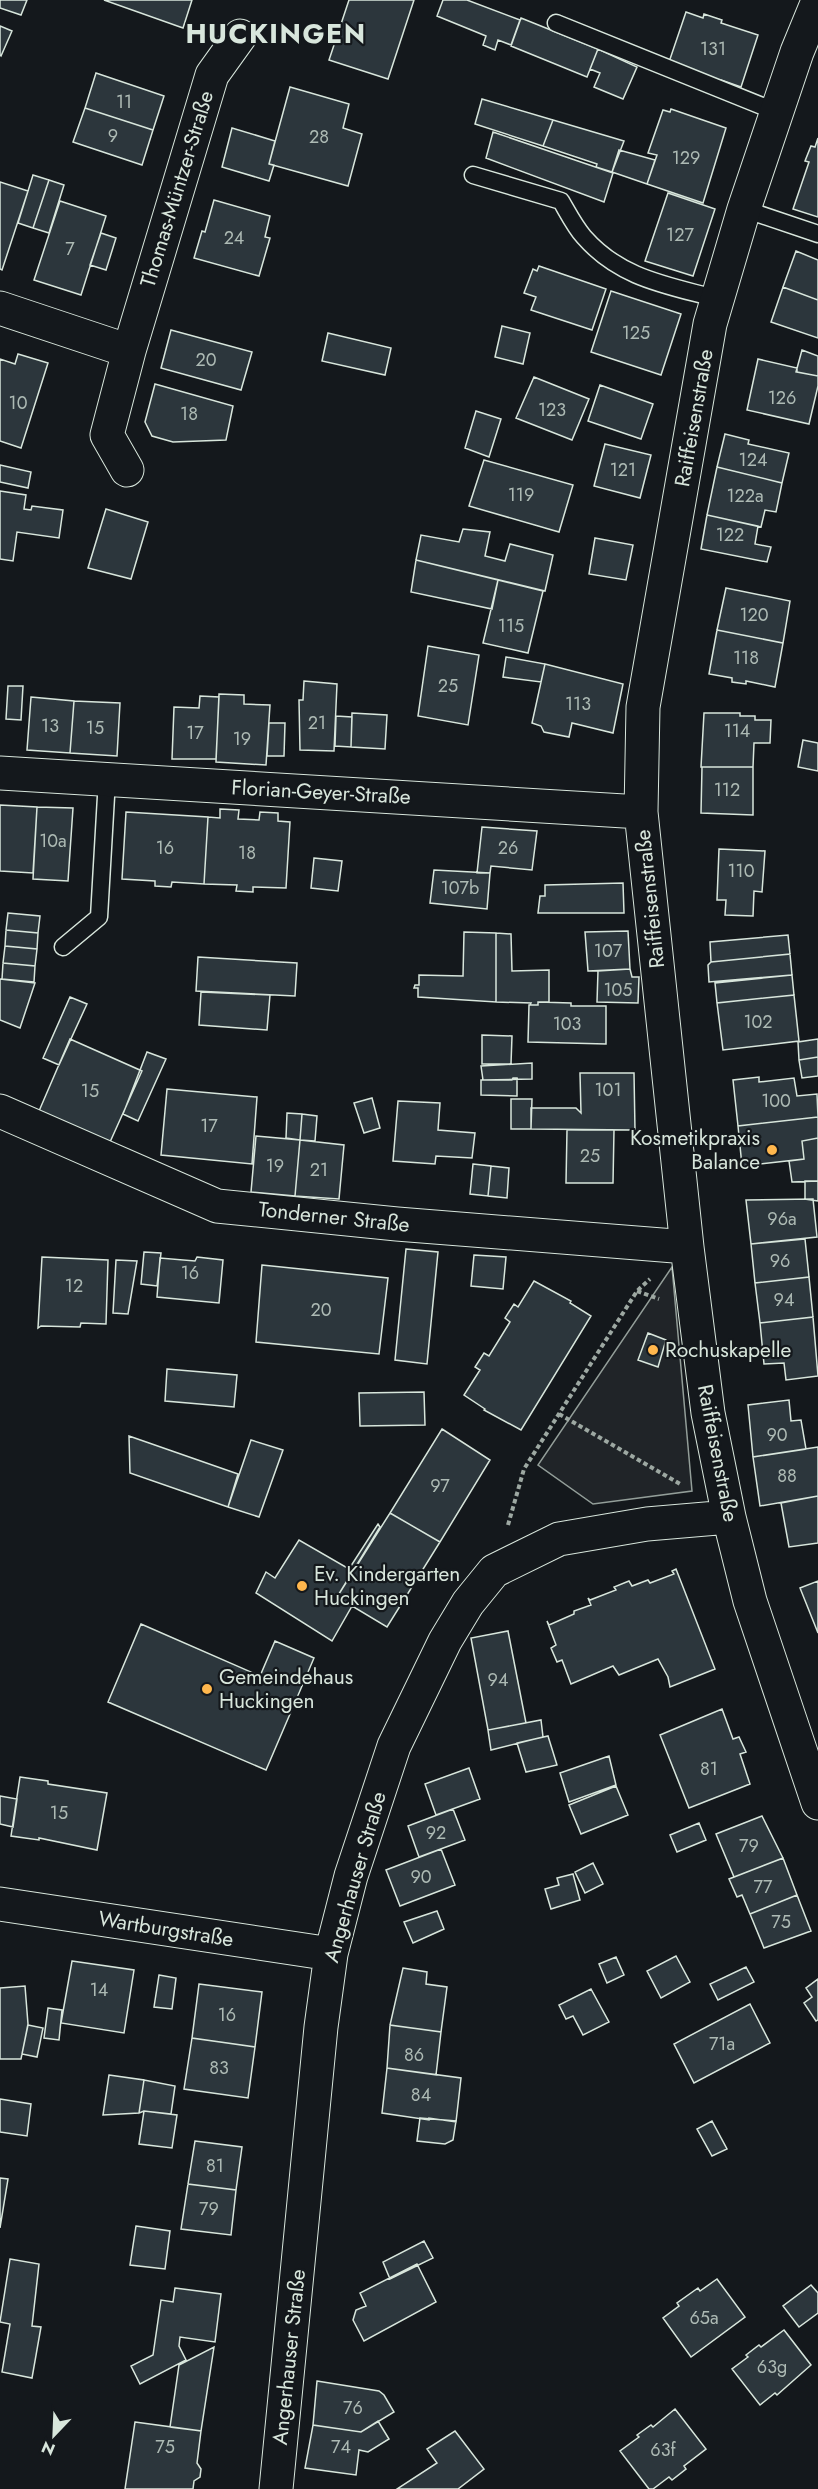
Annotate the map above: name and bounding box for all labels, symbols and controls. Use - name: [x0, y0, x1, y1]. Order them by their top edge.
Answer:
- district label: HUCKINGEN: [185, 14, 367, 53]
- house number: 131: [700, 36, 726, 62]
- street label: Thomas-Müntzer-Straße: [133, 87, 221, 291]
- house number: 11: [116, 89, 132, 115]
- house number: 9: [108, 123, 118, 149]
- house number: 28: [309, 124, 329, 150]
- house number: 129: [672, 145, 700, 171]
- house number: 127: [666, 222, 694, 248]
- house number: 24: [224, 225, 244, 251]
- house number: 7: [65, 236, 75, 262]
- house number: 125: [622, 320, 650, 346]
- house number: 20: [195, 347, 217, 373]
- street label: Raiffeisenstraße: [667, 347, 721, 489]
- house number: 126: [768, 385, 796, 411]
- house number: 10: [9, 390, 28, 416]
- house number: 123: [538, 397, 566, 423]
- house number: 18: [180, 401, 198, 427]
- house number: 124: [739, 447, 767, 473]
- house number: 121: [610, 457, 636, 483]
- house number: 119: [508, 482, 534, 508]
- house number: 122a: [726, 483, 764, 509]
- house number: 122: [716, 522, 744, 548]
- house number: 120: [739, 602, 769, 628]
- house number: 115: [498, 613, 524, 639]
- house number: 118: [733, 645, 759, 671]
- house number: 25: [438, 673, 458, 699]
- house number: 113: [565, 691, 591, 717]
- house number: 21: [308, 710, 326, 736]
- house number: 13: [41, 713, 59, 739]
- house number: 15: [86, 715, 104, 741]
- house number: 114: [724, 718, 750, 744]
- house number: 17: [186, 720, 204, 746]
- house number: 19: [233, 726, 251, 752]
- street label: Florian-Geyer-Straße: [231, 772, 412, 812]
- house number: 112: [714, 777, 740, 803]
- house number: 10a: [39, 828, 67, 854]
- street label: Raiffeisenstraße: [628, 828, 672, 970]
- house number: 16: [156, 835, 174, 861]
- house number: 26: [498, 835, 518, 861]
- house number: 18: [238, 840, 256, 866]
- house number: 110: [728, 858, 755, 884]
- house number: 107b: [441, 875, 479, 901]
- house number: 107: [594, 938, 623, 964]
- house number: 105: [603, 977, 633, 1003]
- house number: 102: [743, 1009, 773, 1035]
- house number: 103: [553, 1011, 582, 1037]
- house number: 101: [595, 1077, 622, 1103]
- house number: 15: [81, 1078, 99, 1104]
- house number: 100: [761, 1088, 791, 1114]
- house number: 17: [200, 1113, 218, 1139]
- place label: Kosmetikpraxis Balance: [630, 1123, 760, 1177]
- house number: 25: [580, 1143, 600, 1169]
- marker: Kosmetikpraxis Balance: [765, 1143, 779, 1157]
- house number: 19: [266, 1153, 284, 1179]
- house number: 21: [310, 1157, 328, 1183]
- street label: Tonderner Straße: [257, 1194, 411, 1240]
- house number: 96a: [767, 1206, 797, 1232]
- house number: 96: [770, 1248, 790, 1274]
- house number: 16: [181, 1260, 199, 1286]
- house number: 12: [65, 1273, 83, 1299]
- house number: 94: [774, 1287, 794, 1313]
- house number: 20: [310, 1297, 332, 1323]
- place label: Rochuskapelle: [665, 1335, 792, 1365]
- marker: Rochuskapelle: [646, 1343, 660, 1357]
- street label: Raiffeisenstraße: [690, 1382, 746, 1524]
- house number: 90: [766, 1422, 788, 1448]
- house number: 88: [777, 1463, 797, 1489]
- house number: 97: [430, 1473, 450, 1499]
- place label: Ev. Kindergarten Huckingen: [314, 1559, 460, 1613]
- marker: Ev. Kindergarten Huckingen: [295, 1579, 309, 1593]
- place label: Gemeindehaus Huckingen: [219, 1662, 353, 1716]
- house number: 94: [488, 1667, 508, 1693]
- marker: Gemeindehaus Huckingen: [200, 1682, 214, 1696]
- house number: 81: [700, 1756, 718, 1782]
- street label: Angerhauser Straße: [316, 1788, 394, 1966]
- house number: 15: [50, 1800, 68, 1826]
- house number: 92: [426, 1820, 446, 1846]
- house number: 79: [739, 1833, 759, 1859]
- house number: 90: [410, 1864, 432, 1890]
- house number: 77: [754, 1874, 773, 1900]
- street label: Wartburgstraße: [96, 1904, 236, 1955]
- house number: 75: [771, 1909, 791, 1935]
- house number: 14: [90, 1977, 108, 2003]
- house number: 16: [218, 2002, 236, 2028]
- house number: 71a: [709, 2031, 735, 2057]
- house number: 86: [404, 2042, 424, 2068]
- house number: 83: [209, 2055, 229, 2081]
- house number: 84: [411, 2082, 431, 2108]
- house number: 81: [206, 2153, 224, 2179]
- house number: 79: [199, 2196, 219, 2222]
- street label: Angerhauser Straße: [265, 2268, 313, 2446]
- house number: 65a: [689, 2305, 719, 2331]
- house number: 63g: [757, 2354, 787, 2380]
- house number: 76: [343, 2395, 363, 2421]
- north arrow: [24, 2405, 84, 2465]
- house number: 75: [155, 2434, 175, 2460]
- house number: 74: [331, 2434, 351, 2460]
- text: N: [38, 2435, 59, 2461]
- house number: 63f: [650, 2437, 677, 2463]

